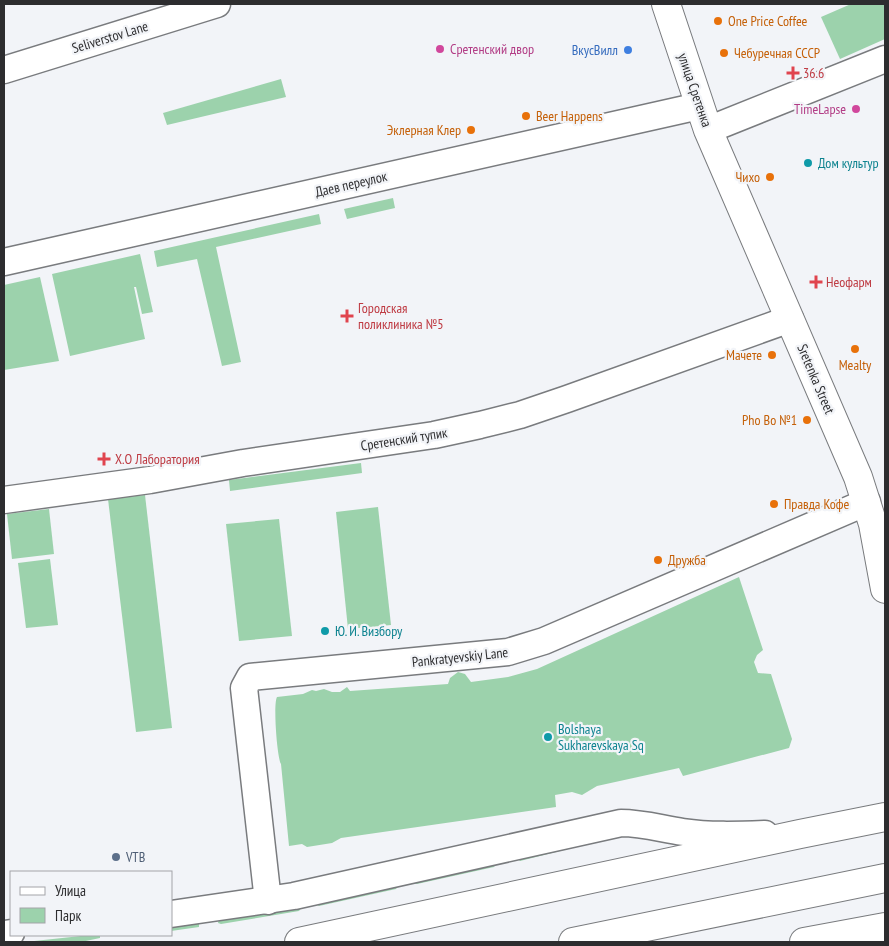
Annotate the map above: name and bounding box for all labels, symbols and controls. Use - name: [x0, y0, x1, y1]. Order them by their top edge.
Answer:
- place label: One Price Coffee: [728, 12, 808, 30]
- marker: One Price Coffee: [712, 15, 724, 27]
- street label: Seliverstov Lane: [70, 17, 150, 57]
- place label: Сретенский двор: [450, 40, 534, 58]
- place label: ВкусВилл: [572, 41, 618, 59]
- marker: Сретенский двор: [434, 43, 446, 55]
- marker: ВкусВилл: [622, 44, 634, 56]
- place label: Чебуречная СССР: [734, 44, 820, 62]
- marker: Чебуречная СССР: [718, 47, 730, 59]
- street label: улица Сретенка: [674, 51, 716, 129]
- place label: 36.6: [803, 64, 824, 82]
- marker: 36.6: [787, 67, 799, 79]
- place label: TimeLapse: [794, 100, 846, 118]
- marker: TimeLapse: [850, 103, 862, 115]
- place label: Beer Happens: [536, 107, 603, 125]
- marker: Beer Happens: [520, 110, 532, 122]
- place label: Эклерная Клер: [387, 121, 461, 139]
- marker: Эклерная Клер: [465, 124, 477, 136]
- place label: Дом культур: [818, 154, 879, 172]
- marker: Дом культур: [802, 157, 814, 169]
- street label: Даев переулок: [313, 167, 389, 201]
- place label: Чихо: [735, 168, 760, 186]
- marker: Чихо: [764, 171, 776, 183]
- place label: Неофарм: [826, 273, 872, 291]
- marker: Неофарм: [810, 276, 822, 288]
- place label: Городская поликлиника №5: [358, 299, 443, 333]
- marker: Городская поликлиника №5: [340, 309, 354, 323]
- street label: Sretenka Street: [793, 341, 839, 417]
- marker: Mealty: [849, 343, 861, 355]
- place label: Мачете: [726, 346, 762, 364]
- marker: Мачете: [766, 349, 778, 361]
- place label: Mealty: [839, 356, 872, 374]
- place label: Pho Bo №1: [742, 411, 797, 429]
- marker: Pho Bo №1: [801, 414, 813, 426]
- street label: Сретенский тупик: [359, 423, 449, 455]
- place label: X.O Лаборатория: [115, 450, 200, 468]
- marker: X.O Лаборатория: [97, 452, 111, 466]
- place label: Правда Кофе: [784, 495, 849, 513]
- marker: Правда Кофе: [768, 498, 780, 510]
- place label: Дружба: [668, 551, 706, 569]
- marker: Дружба: [652, 554, 664, 566]
- place label: Ю. И. Визбору: [335, 622, 403, 640]
- marker: Ю. И. Визбору: [319, 625, 331, 637]
- street label: Pankratyevskiy Lane: [411, 643, 509, 671]
- place label: Bolshaya Sukharevskaya Sq: [558, 720, 644, 754]
- marker: Bolshaya Sukharevskaya Sq: [542, 731, 554, 743]
- place label: VTB: [125, 848, 145, 866]
- marker: VTB: [110, 851, 122, 863]
- legend: [10, 871, 172, 936]
- text: Улица: [55, 881, 86, 900]
- text: Парк: [55, 906, 81, 925]

